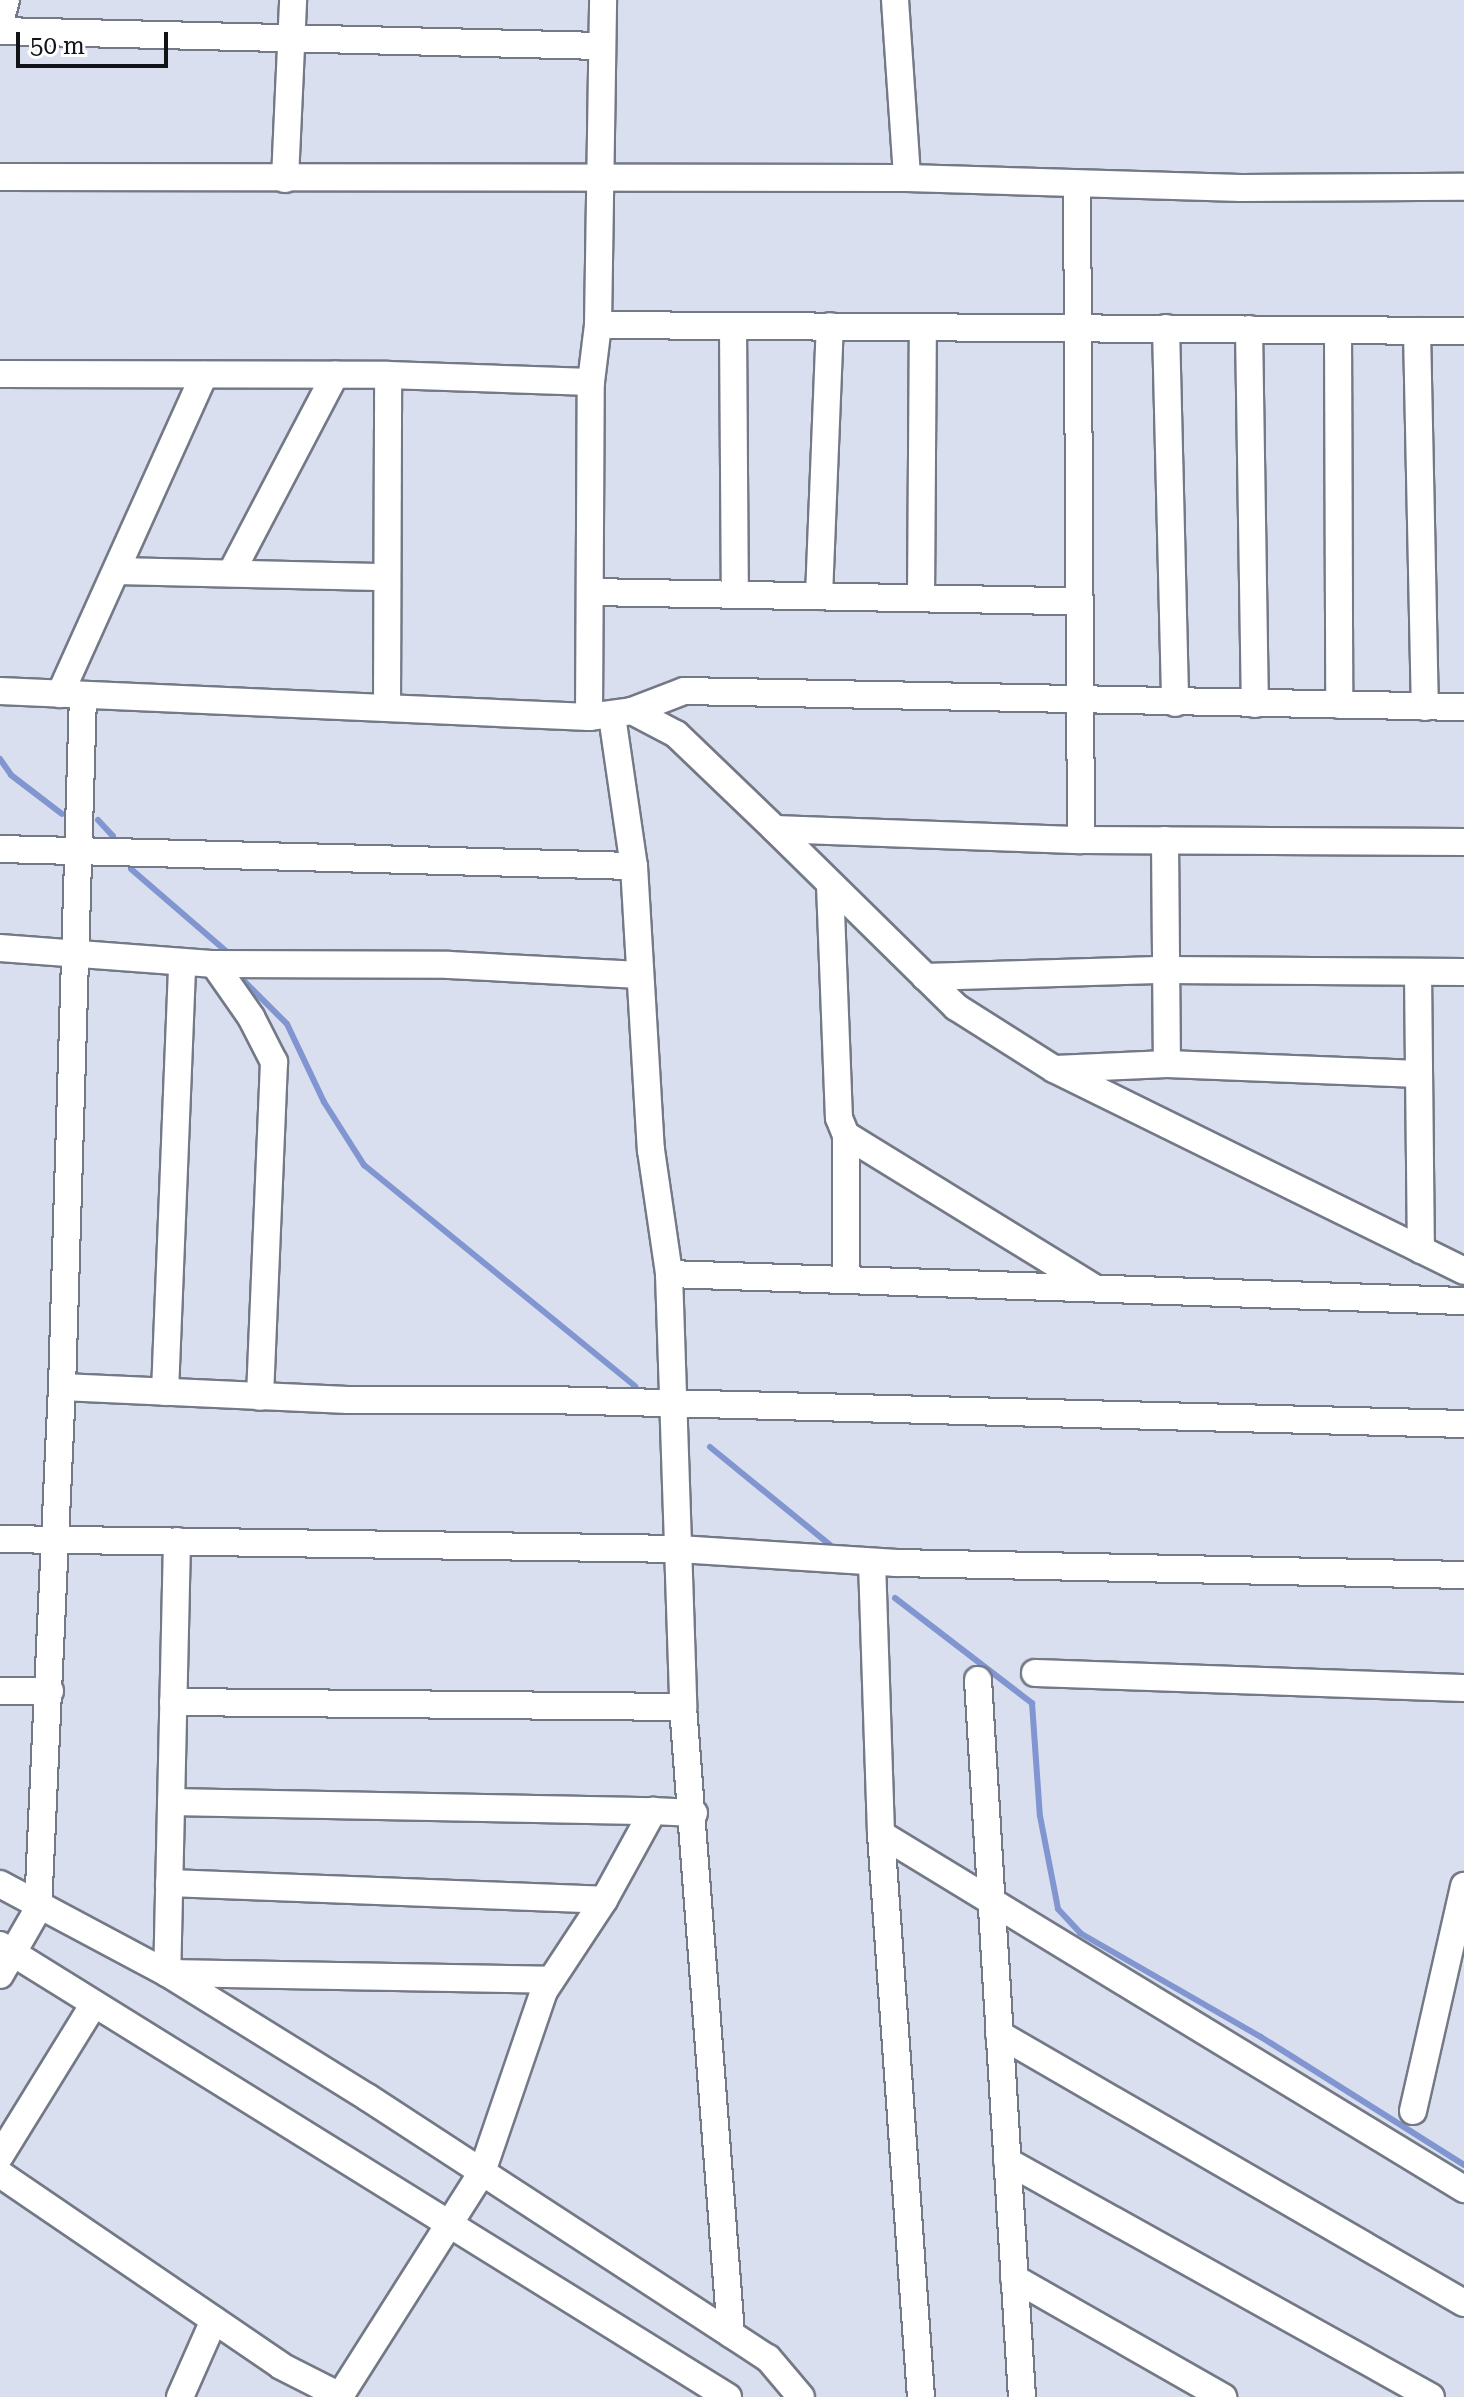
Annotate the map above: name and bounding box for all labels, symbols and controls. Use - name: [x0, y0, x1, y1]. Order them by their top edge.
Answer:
- scale bar: [20, 16, 172, 66]
- text: 50 m: [30, 32, 85, 60]

